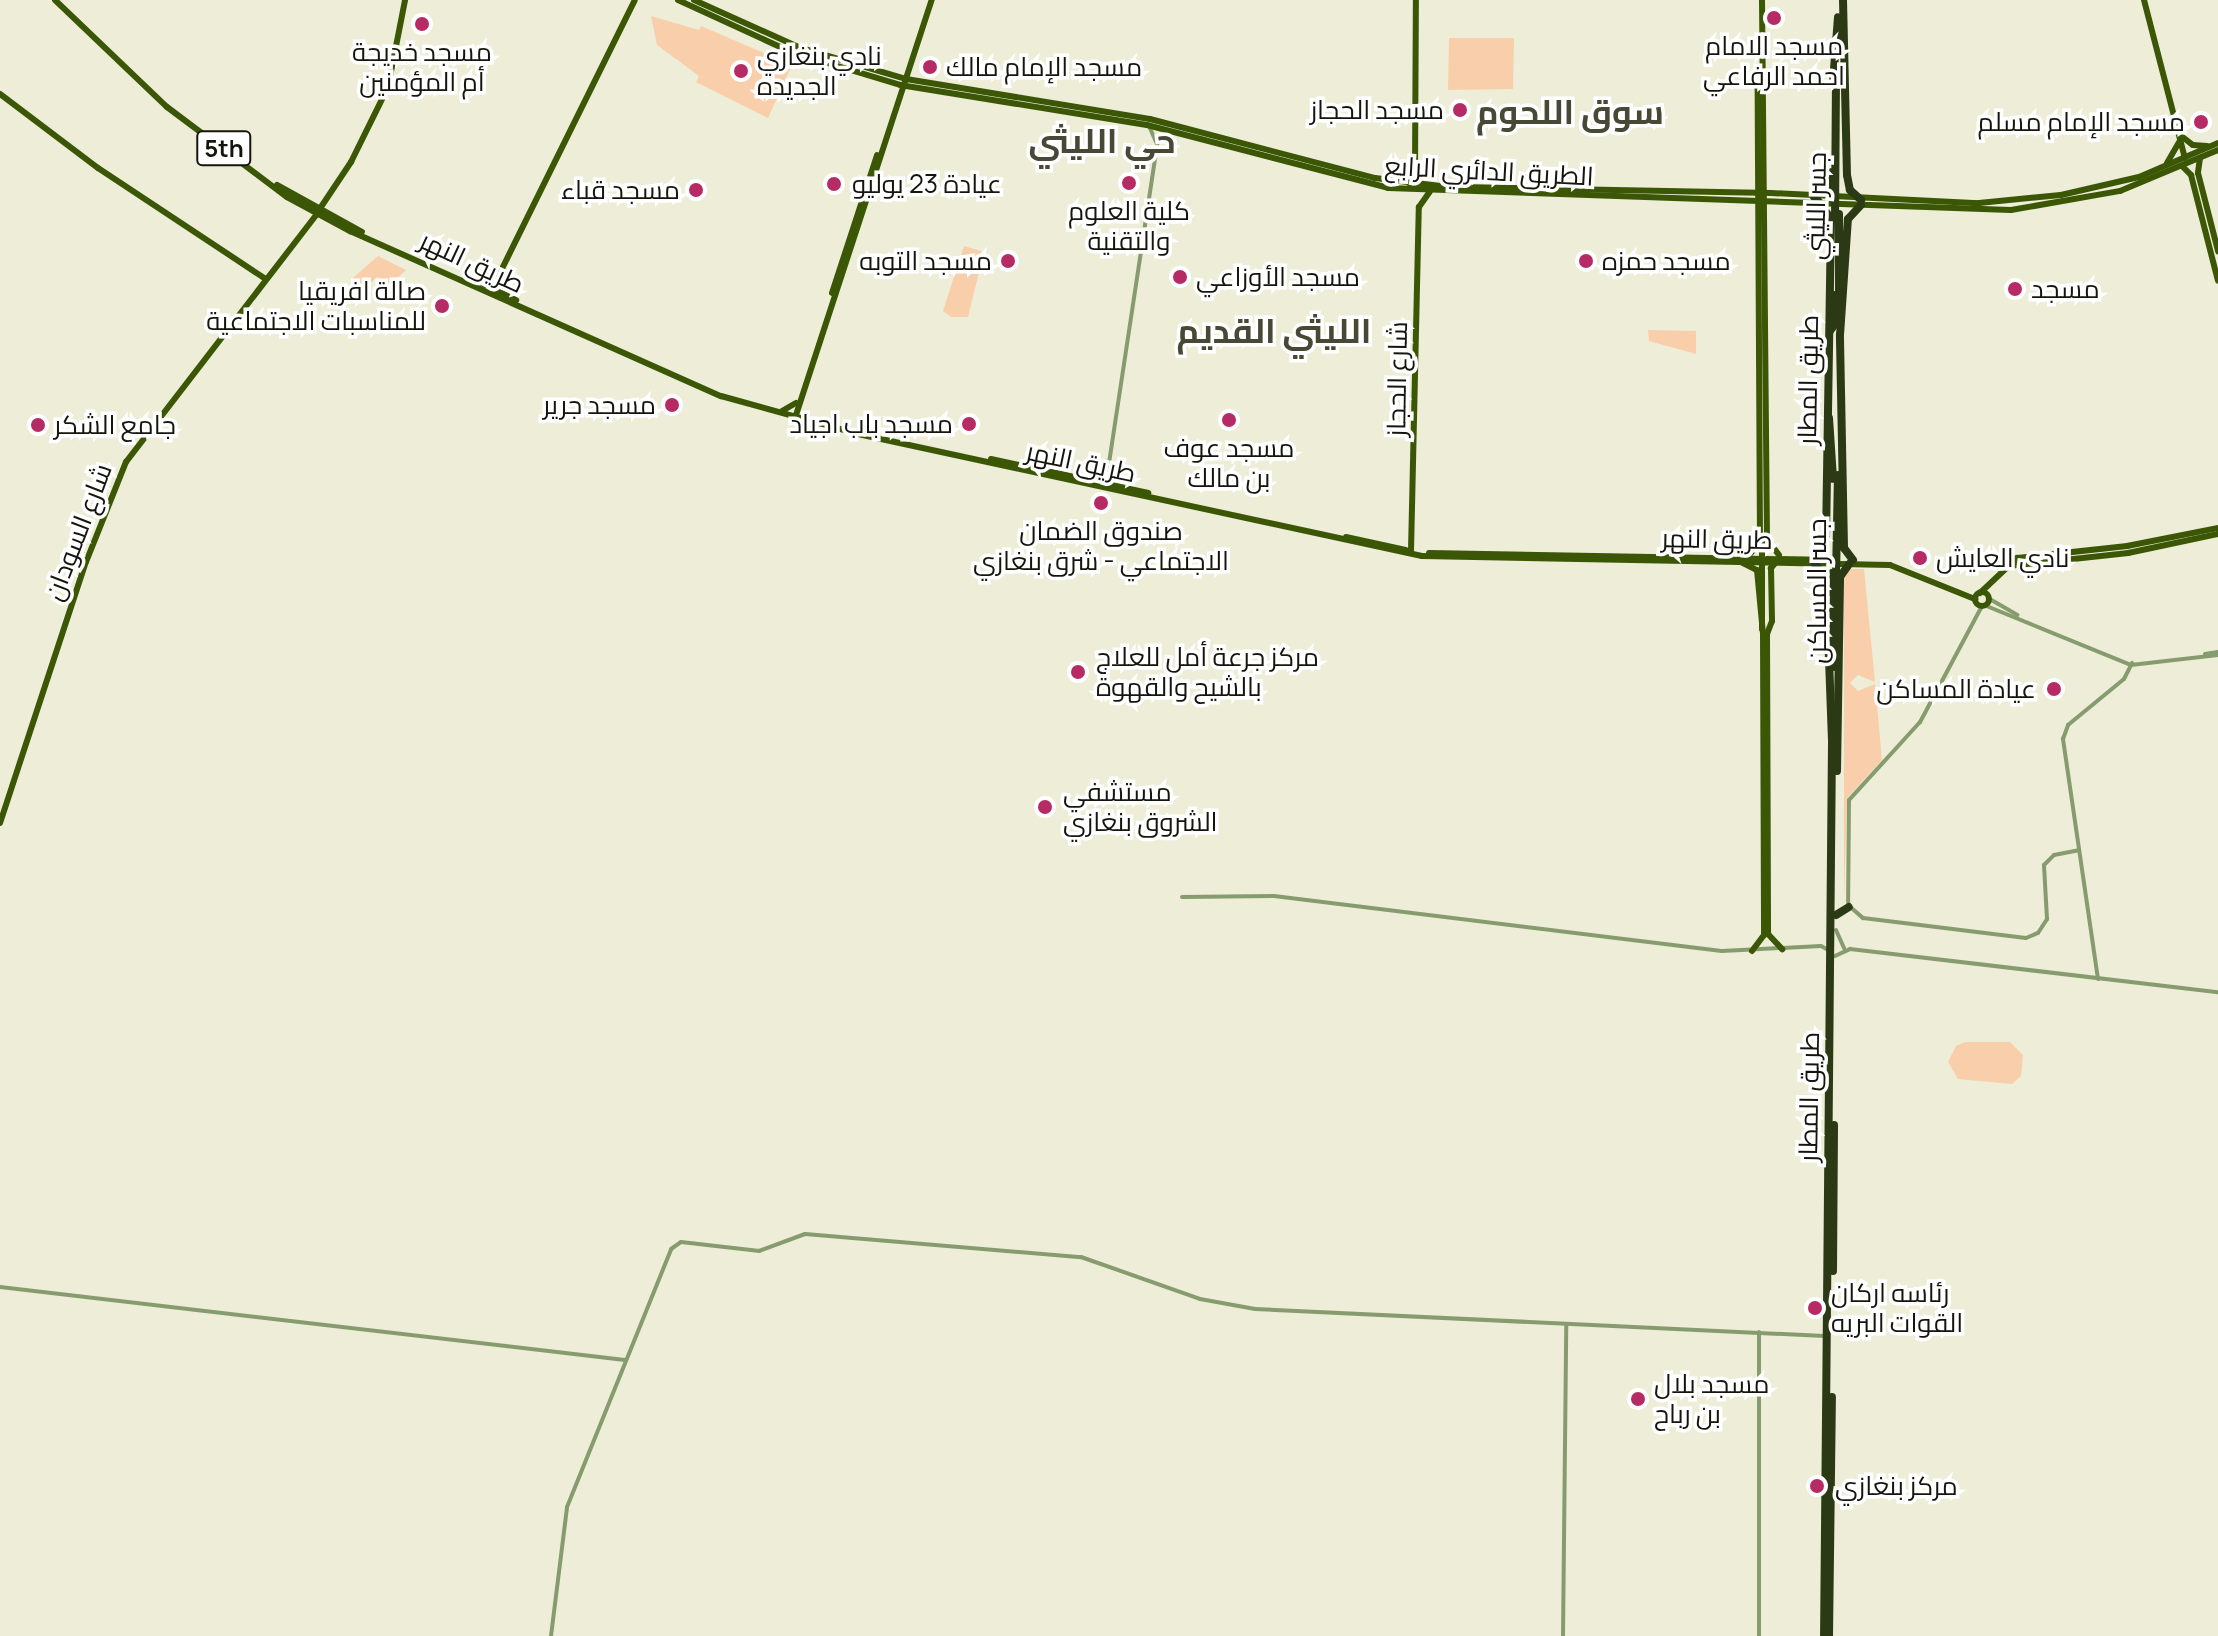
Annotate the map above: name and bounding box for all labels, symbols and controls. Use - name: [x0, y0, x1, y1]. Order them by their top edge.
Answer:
- marker: مسجد الامام احمد الرفاعي: [1765, 9, 1783, 27]
- marker: مسجد خديجة أم المؤمنين: [413, 15, 431, 33]
- place label: مسجد الامام احمد الرفاعي: [1703, 30, 1845, 92]
- place label: مسجد خديجة أم المؤمنين: [352, 36, 492, 98]
- place label: نادي بنغازي الجديده: [757, 40, 882, 102]
- place label: مسجد الإمام مالك: [946, 51, 1142, 83]
- marker: مسجد الإمام مالك: [921, 58, 939, 76]
- marker: نادي بنغازي الجديده: [732, 62, 750, 80]
- district label: سوق اللحوم: [1476, 92, 1664, 132]
- place label: مسجد الحجاز: [1310, 94, 1444, 126]
- marker: مسجد الحجاز: [1451, 101, 1469, 119]
- place label: مسجد الإمام مسلم: [1977, 106, 2185, 138]
- marker: مسجد الإمام مسلم: [2192, 113, 2210, 131]
- district label: حي الليثي: [1028, 121, 1176, 161]
- road number: 5th: [196, 128, 252, 168]
- street label: الطريق الدائري الرابع: [1384, 150, 1594, 192]
- street label: جسر الليثي: [1799, 152, 1833, 260]
- place label: عيادة 23 يوليو: [852, 168, 1002, 200]
- marker: عيادة 23 يوليو: [823, 173, 845, 195]
- place label: مسجد قباء: [561, 174, 680, 206]
- marker: كلية العلوم والتقنية: [1120, 174, 1138, 192]
- marker: مسجد قباء: [687, 181, 705, 199]
- place label: كلية العلوم والتقنية: [1068, 195, 1190, 256]
- street label: طريق النهر: [415, 224, 529, 300]
- place label: مسجد التوبه: [859, 245, 992, 277]
- place label: مسجد حمزه: [1602, 245, 1731, 277]
- marker: مسجد التوبه: [999, 252, 1017, 270]
- marker: مسجد حمزه: [1577, 252, 1595, 270]
- place label: مسجد الأوزاعي: [1196, 261, 1360, 293]
- marker: مسجد الأوزاعي: [1171, 268, 1189, 286]
- place label: مسجد: [2031, 273, 2100, 305]
- place label: صالة افريقيا للمناسبات الاجتماعية: [206, 275, 426, 336]
- marker: مسجد: [2006, 280, 2024, 298]
- marker: صالة افريقيا للمناسبات الاجتماعية: [433, 297, 451, 315]
- district label: الليثي القديم: [1177, 311, 1371, 351]
- street label: طريق المطار: [1791, 315, 1825, 445]
- street label: شارع الحجاز: [1380, 321, 1414, 437]
- place label: مسجد جرير: [543, 389, 656, 421]
- marker: مسجد جرير: [663, 396, 681, 414]
- place label: مسجد باب اجياد: [790, 408, 953, 440]
- place label: جامع الشكر: [54, 409, 176, 441]
- marker: مسجد عوف بن مالك: [1220, 411, 1238, 429]
- marker: مسجد باب اجياد: [960, 415, 978, 433]
- marker: جامع الشكر: [29, 416, 47, 434]
- place label: مسجد عوف بن مالك: [1163, 432, 1295, 494]
- street label: طريق النهر: [1023, 435, 1139, 489]
- street label: شارع السودان: [38, 459, 118, 605]
- marker: صندوق الضمان الاجتماعي - شرق بنغازي: [1092, 494, 1110, 512]
- place label: صندوق الضمان الاجتماعي - شرق بنغازي: [973, 515, 1229, 576]
- street label: جسر المساكن: [1801, 518, 1833, 664]
- street label: طريق النهر: [1661, 522, 1773, 556]
- place label: نادي العايش: [1936, 542, 2069, 574]
- marker: نادي العايش: [1911, 549, 1929, 567]
- place label: مركز جرعة أمل للعلاج بالشيح والقهوة: [1096, 641, 1319, 702]
- marker: مركز جرعة أمل للعلاج بالشيح والقهوة: [1067, 661, 1089, 683]
- place label: عيادة المساكن: [1876, 673, 2036, 705]
- marker: عيادة المساكن: [2043, 678, 2065, 700]
- place label: مستشفي الشروق بنغازي: [1063, 776, 1218, 838]
- marker: مستشفي الشروق بنغازي: [1034, 796, 1056, 818]
- street label: طريق المطار: [1792, 1032, 1826, 1162]
- place label: رئاسه اركان القوات البريه: [1831, 1277, 1963, 1338]
- marker: رئاسه اركان القوات البريه: [1806, 1299, 1824, 1317]
- place label: مسجد بلال بن رباح: [1654, 1368, 1770, 1430]
- marker: مسجد بلال بن رباح: [1629, 1390, 1647, 1408]
- place label: مركز بنغازي: [1835, 1470, 1958, 1502]
- marker: مركز بنغازي: [1806, 1475, 1828, 1497]

